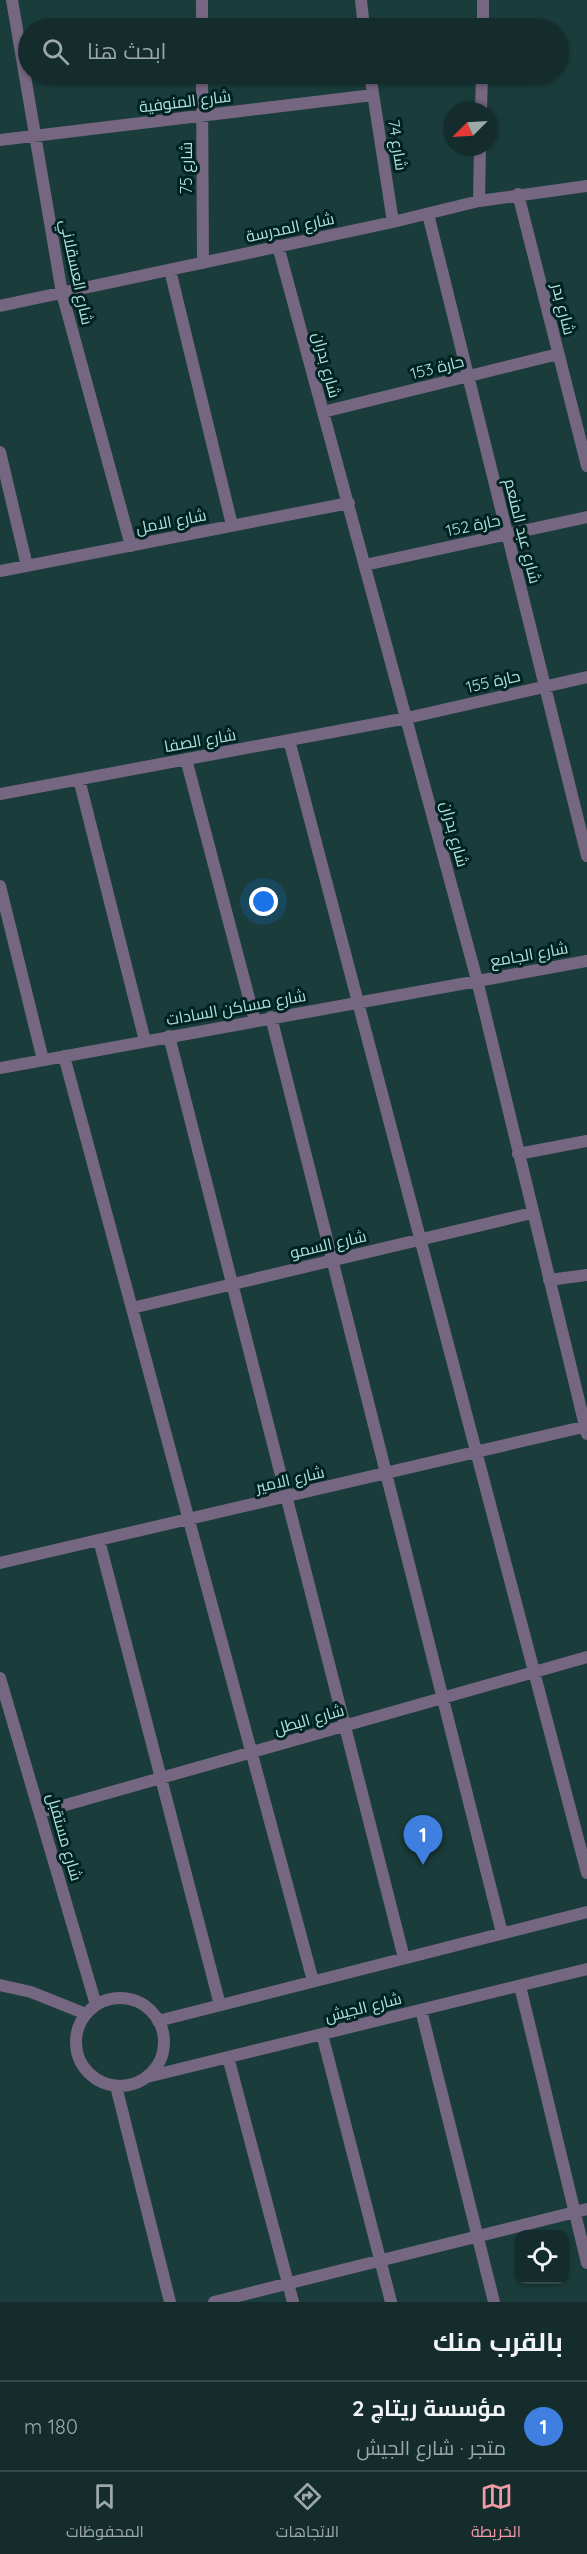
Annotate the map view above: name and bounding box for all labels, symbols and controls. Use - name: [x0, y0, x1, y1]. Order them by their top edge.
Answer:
- search box: [18, 18, 569, 84]
- icon: search: [39, 35, 72, 68]
- text: ابحث هنا: [87, 37, 167, 65]
- street label: شارع المنوفية: [138, 85, 232, 119]
- north arrow: [443, 102, 497, 156]
- street label: شارع 74: [382, 118, 412, 172]
- street label: شارع 75: [176, 142, 198, 194]
- street label: شارع المدرسة: [244, 208, 337, 248]
- street label: شارع العسقلاني: [52, 217, 98, 327]
- street label: شارع بدر: [546, 280, 580, 337]
- street label: شارع بدران: [307, 330, 345, 401]
- street label: حارة 153: [408, 351, 466, 383]
- street label: شارع عبد المنعم: [498, 476, 546, 586]
- street label: شارع الامل: [134, 504, 208, 540]
- street label: حارة 152: [444, 509, 502, 541]
- street label: حارة 155: [464, 665, 522, 697]
- street label: شارع الصفا: [162, 724, 238, 758]
- street label: شارع بدران: [435, 799, 473, 870]
- your location: [249, 887, 278, 916]
- street label: شارع الجامع: [488, 937, 570, 973]
- street label: شارع مساكن السادات: [165, 985, 308, 1031]
- street label: شارع السمو: [288, 1225, 369, 1264]
- street label: شارع الامير: [253, 1461, 327, 1499]
- street label: شارع البطل: [272, 1699, 347, 1740]
- street label: شارع مستقبل: [41, 1791, 87, 1884]
- pin: 1: [404, 1816, 442, 1865]
- street label: شارع الجيش: [323, 1988, 404, 2028]
- map controls: [515, 2230, 569, 2284]
- button: locate: [515, 2230, 569, 2284]
- text: بالقرب منك: [433, 2325, 563, 2358]
- text: مؤسسة ريتاچ 2: [352, 2394, 506, 2422]
- text: 180 m: [24, 2414, 78, 2439]
- text: 1: [540, 2414, 547, 2439]
- text: متجر · شارع الجيش: [356, 2435, 506, 2460]
- tab: المحفوظات: [66, 2480, 144, 2546]
- tab: الاتجاهات: [276, 2480, 339, 2546]
- tab: الخريطة: [471, 2480, 521, 2546]

